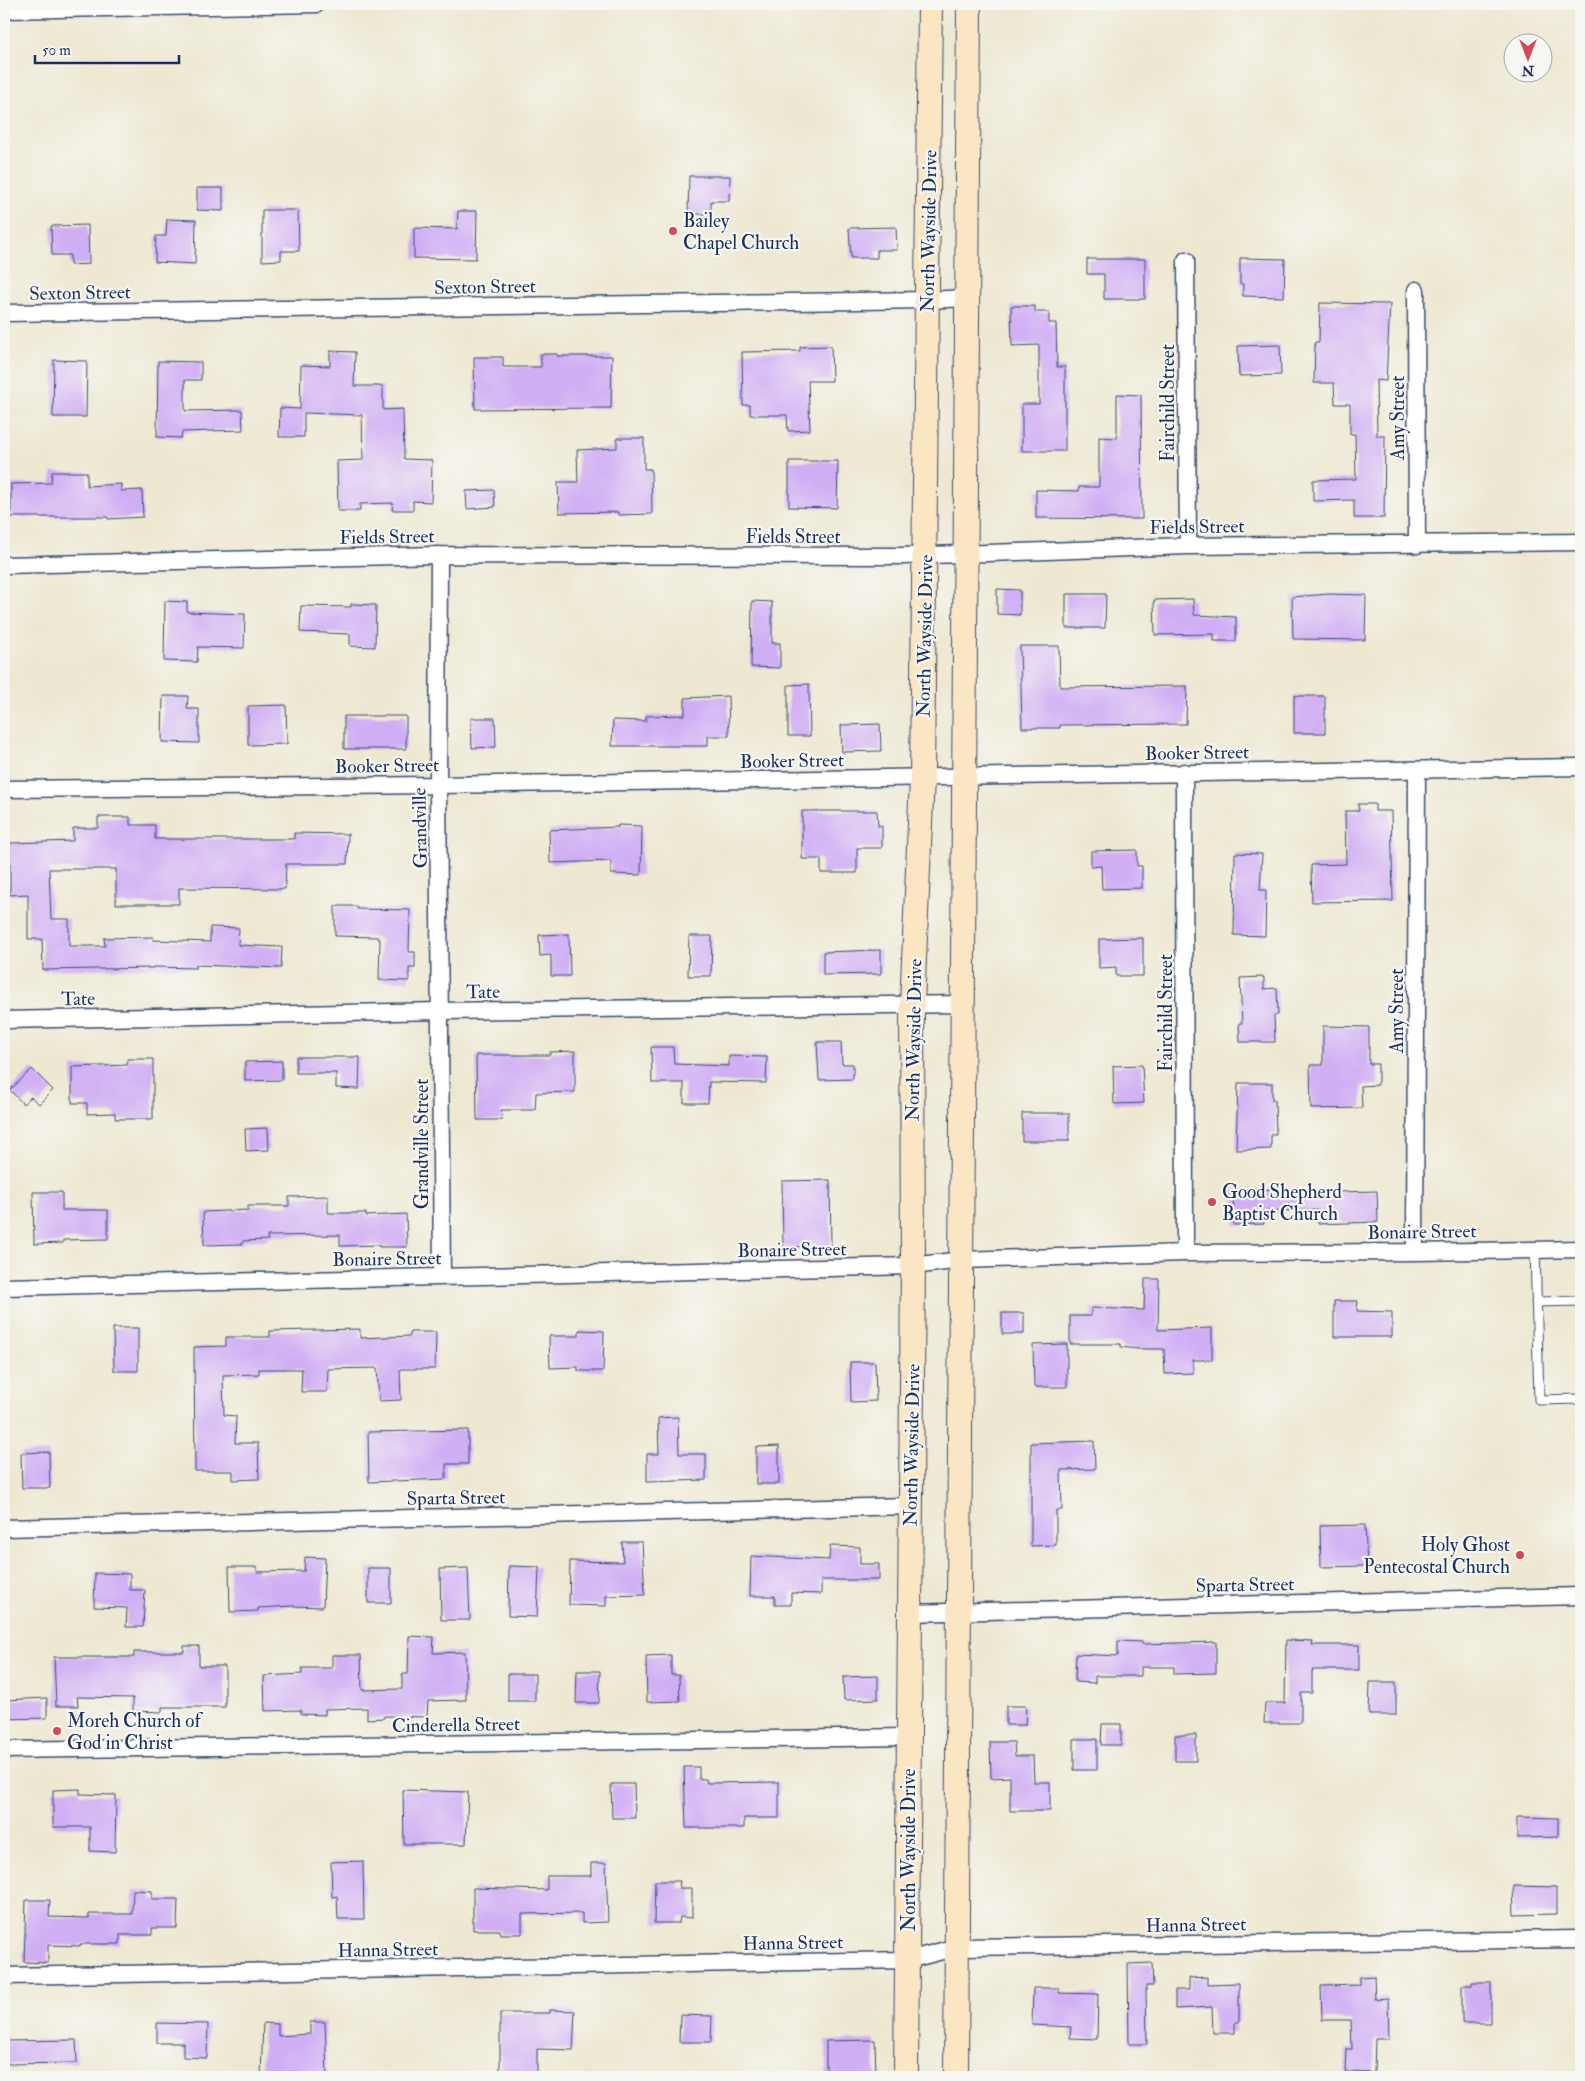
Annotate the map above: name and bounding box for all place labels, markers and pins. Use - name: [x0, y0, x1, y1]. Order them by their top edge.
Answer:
- place label: Bailey Chapel Church: [683, 209, 799, 256]
- marker: Bailey Chapel Church: [667, 225, 679, 237]
- place label: Good Shepherd Baptist Church: [1222, 1180, 1342, 1227]
- marker: Good Shepherd Baptist Church: [1206, 1196, 1218, 1208]
- place label: Holy Ghost Pentecostal Church: [1363, 1533, 1510, 1579]
- marker: Holy Ghost Pentecostal Church: [1514, 1549, 1526, 1561]
- place label: Moreh Church of God in Christ: [67, 1709, 203, 1755]
- marker: Moreh Church of God in Christ: [51, 1725, 63, 1737]

